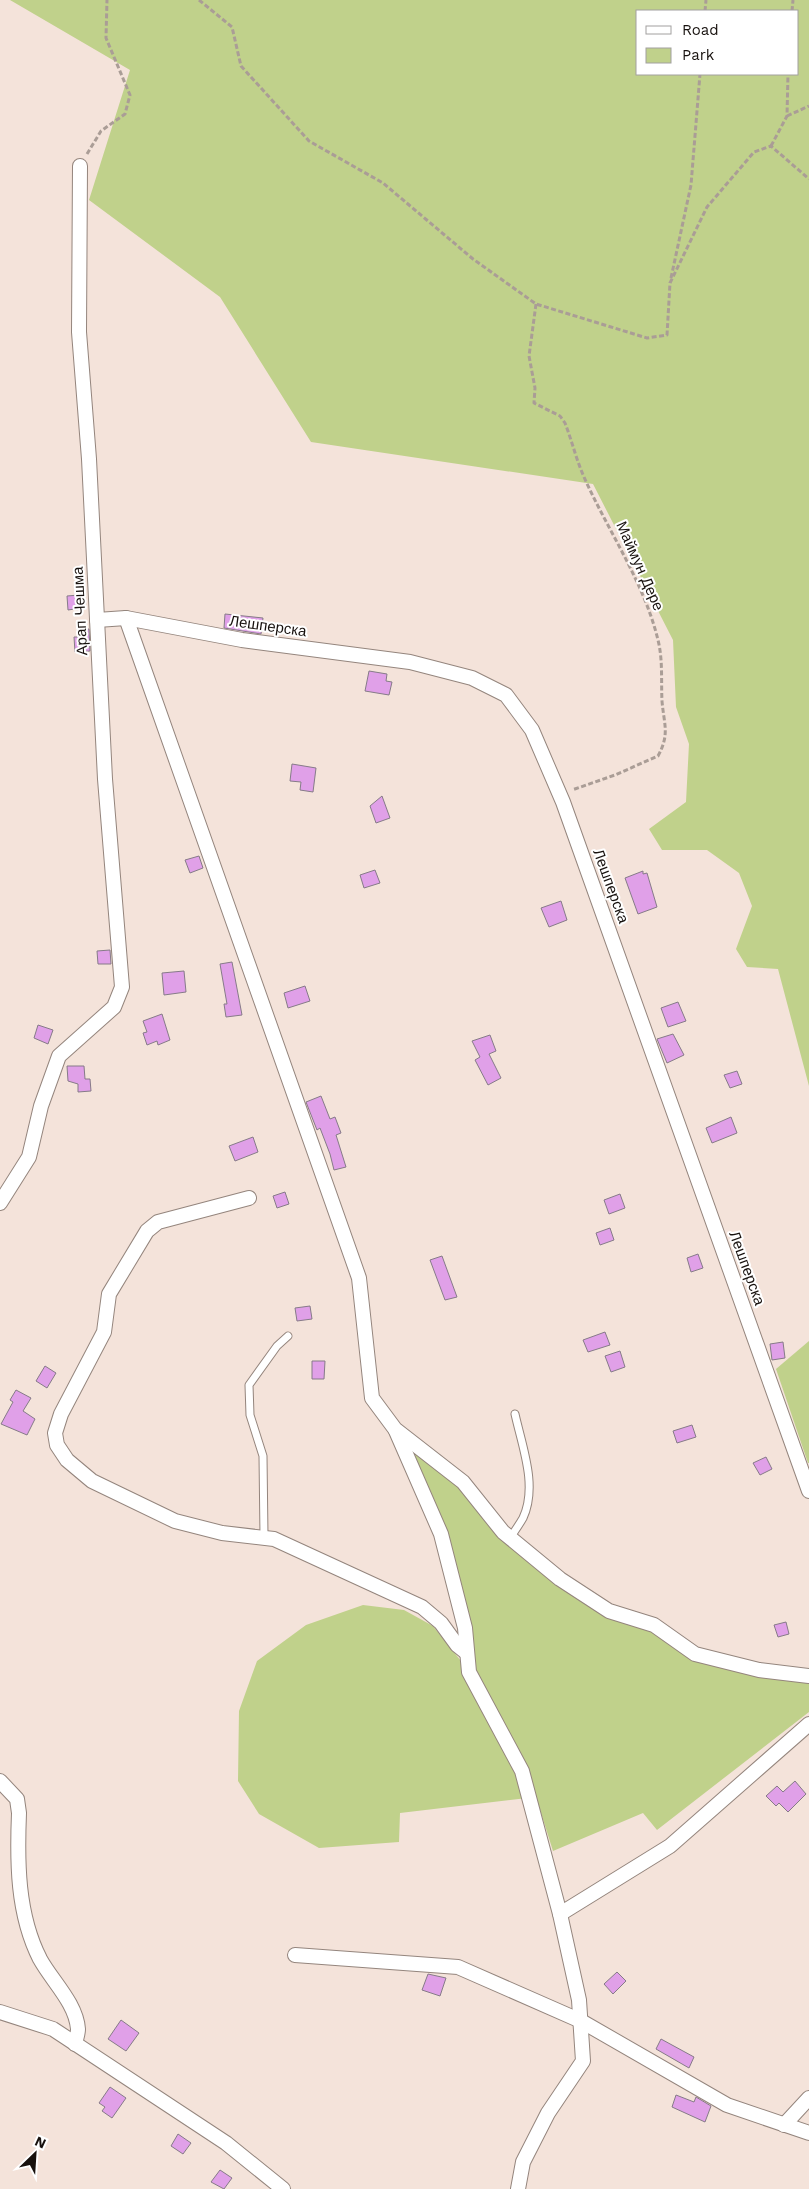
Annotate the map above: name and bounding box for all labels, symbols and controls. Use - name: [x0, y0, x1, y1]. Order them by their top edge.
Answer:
- legend: [636, 10, 799, 75]
- text: Road: [682, 21, 719, 39]
- text: Park: [682, 46, 715, 64]
- street label: Маймун Дере: [612, 519, 668, 613]
- street label: Арап Чешма: [69, 565, 91, 656]
- street label: Лешперска: [228, 612, 308, 640]
- street label: Лешперска: [589, 846, 633, 926]
- street label: Лешперска: [725, 1228, 769, 1308]
- north arrow: [10, 2129, 60, 2179]
- text: N: [32, 2133, 49, 2152]

